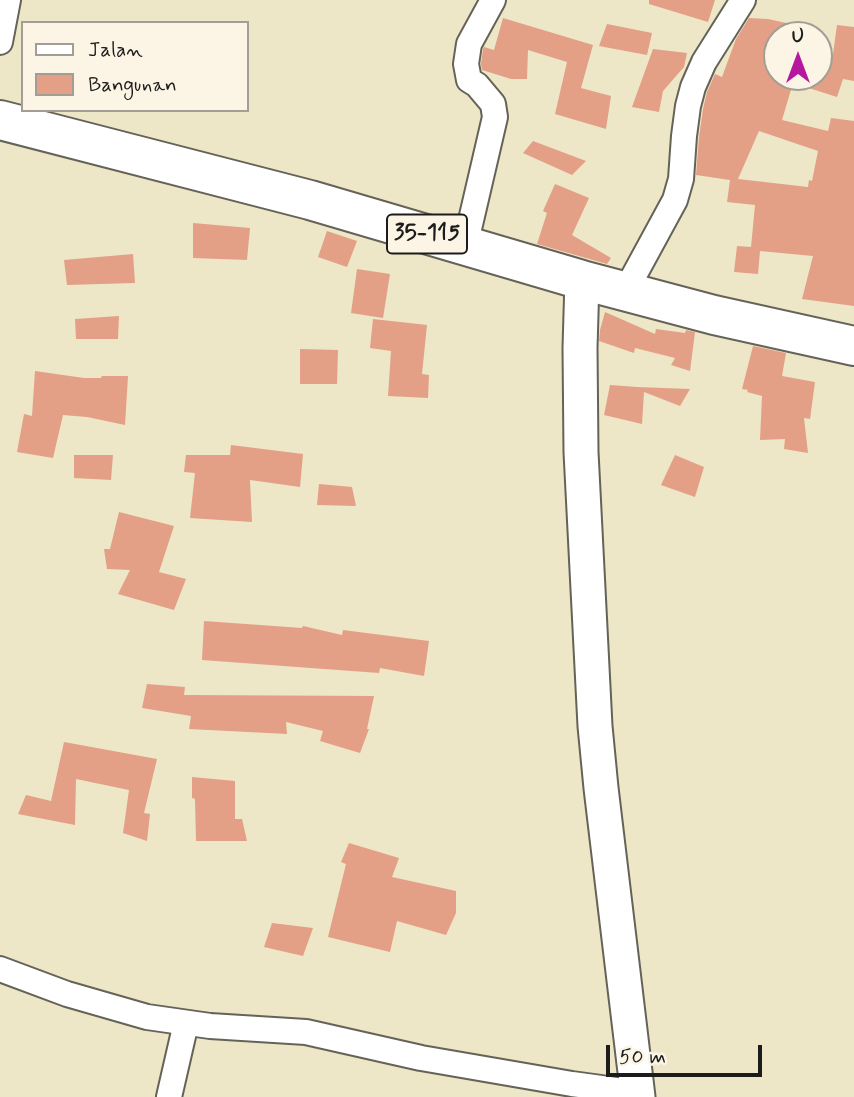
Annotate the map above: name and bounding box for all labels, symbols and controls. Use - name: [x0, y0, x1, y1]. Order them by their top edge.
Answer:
- legend: [21, 21, 248, 112]
- north arrow: [763, 21, 833, 91]
- text: U: [792, 24, 804, 49]
- text: Jalan: [88, 36, 143, 64]
- text: Bangunan: [88, 71, 177, 99]
- road number: 35-115: [387, 215, 467, 254]
- scale bar: [609, 1030, 765, 1074]
- text: 50 m: [619, 1043, 666, 1071]

